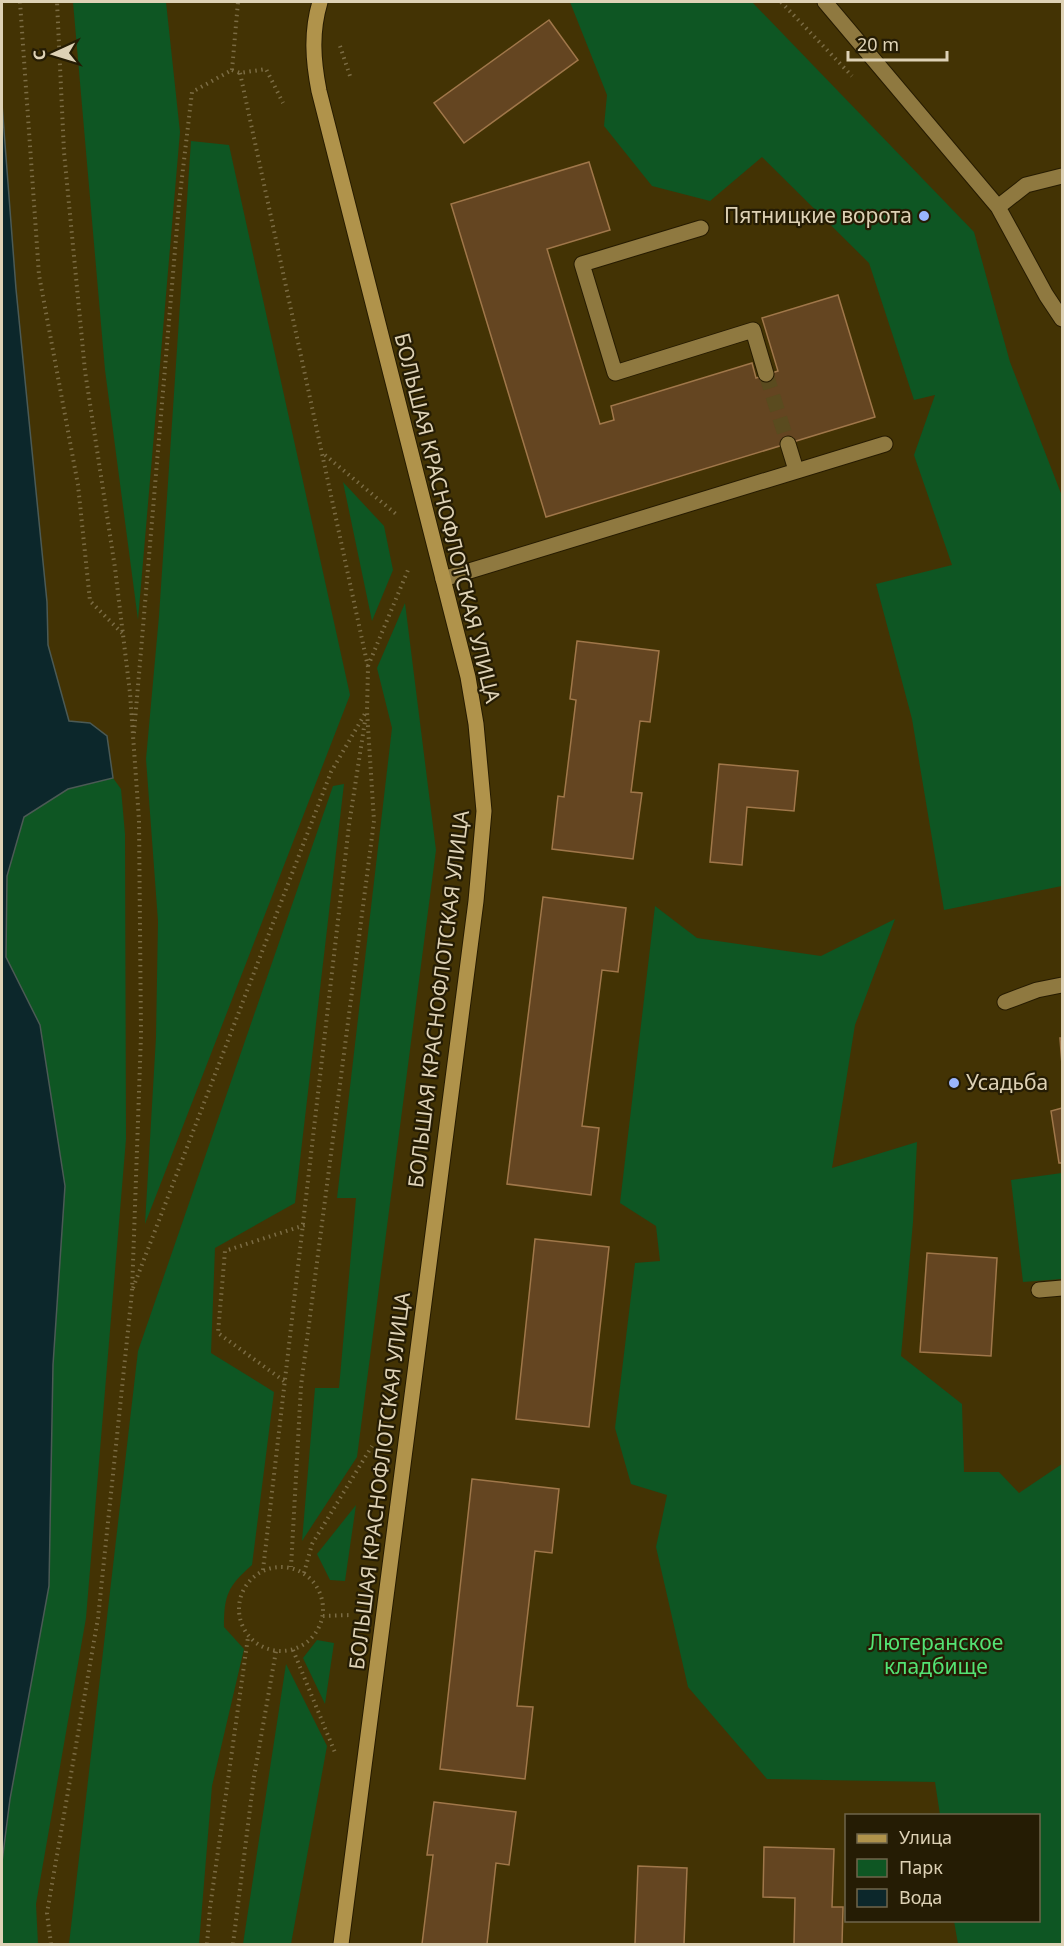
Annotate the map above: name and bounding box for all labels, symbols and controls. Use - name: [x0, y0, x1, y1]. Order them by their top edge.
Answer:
- north arrow: [24, 24, 84, 84]
- scale bar: [848, 24, 947, 62]
- text: 20 m: [857, 32, 899, 56]
- text: С: [28, 49, 50, 61]
- place label: Пятницкие ворота: [724, 201, 912, 229]
- marker: Пятницкие ворота: [917, 209, 931, 223]
- street label: БОЛЬШАЯ КРАСНОФЛОТСКАЯ УЛИЦА: [388, 330, 508, 706]
- street label: БОЛЬШАЯ КРАСНОФЛОТСКАЯ УЛИЦА: [401, 808, 475, 1189]
- place label: Усадьба: [966, 1068, 1048, 1096]
- marker: Усадьба: [947, 1076, 961, 1090]
- street label: БОЛЬШАЯ КРАСНОФЛОТСКАЯ УЛИЦА: [342, 1290, 416, 1671]
- park label: Лютеранское кладбище: [869, 1628, 1003, 1680]
- legend: [845, 1814, 1040, 1922]
- text: Улица: [899, 1825, 952, 1849]
- text: Парк: [899, 1855, 943, 1879]
- text: Вода: [899, 1885, 942, 1909]

